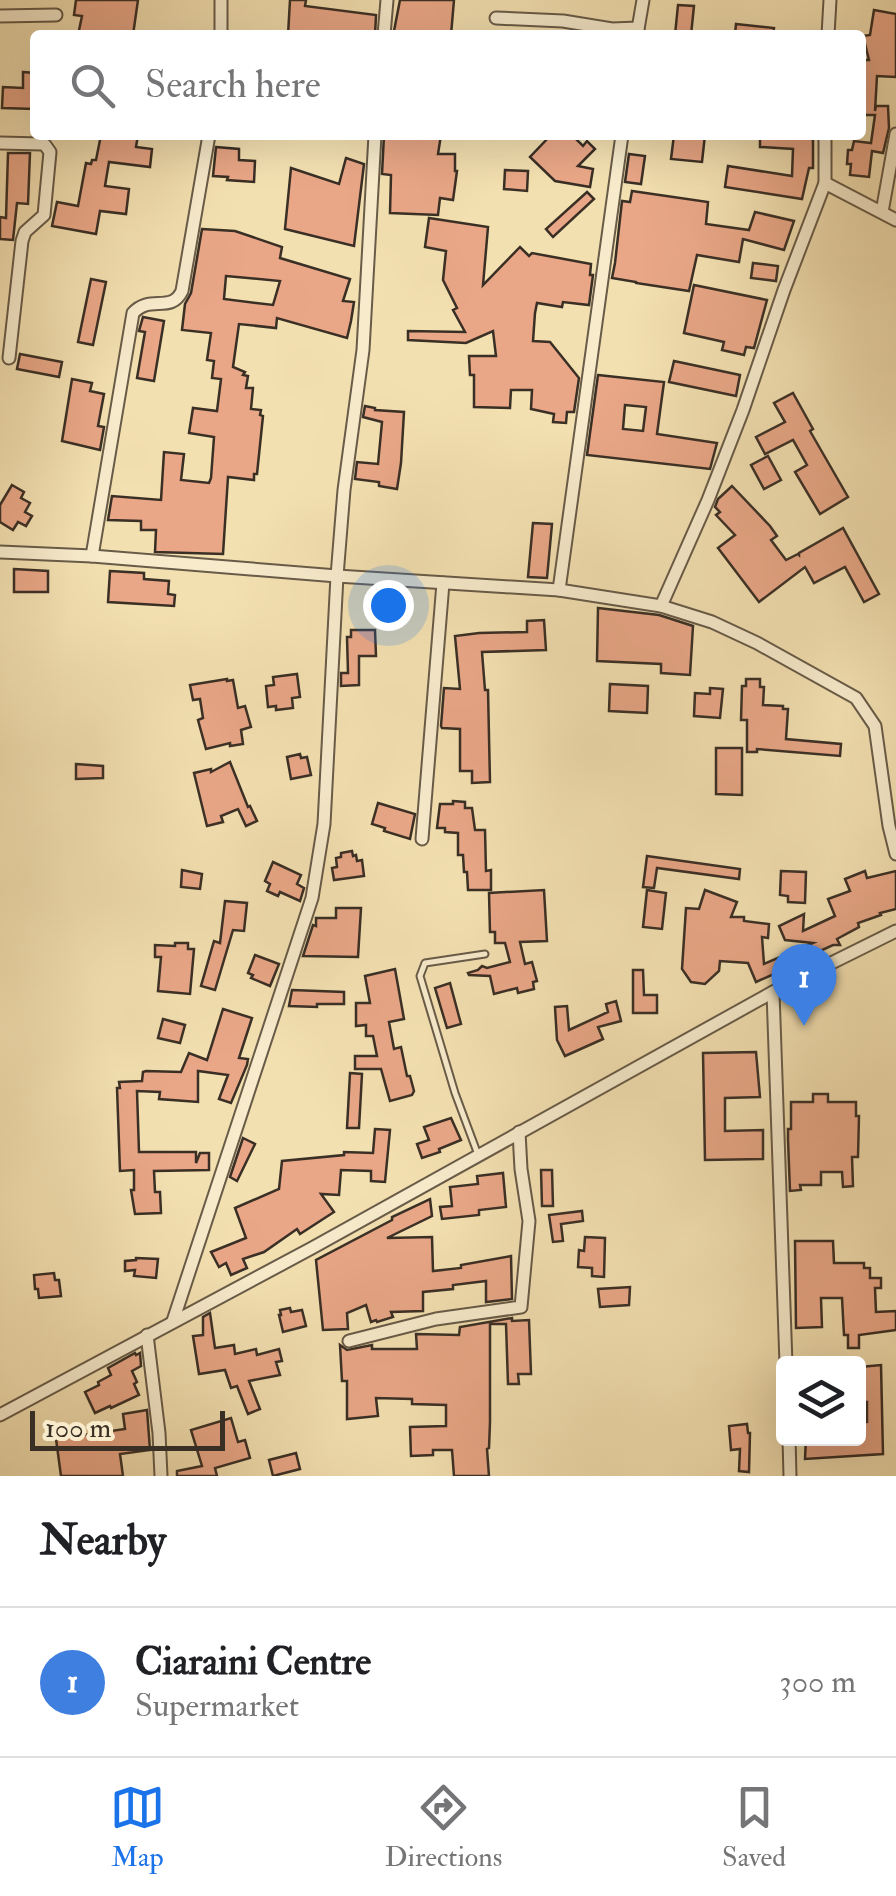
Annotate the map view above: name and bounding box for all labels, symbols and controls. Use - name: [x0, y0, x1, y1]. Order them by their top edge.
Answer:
- search box: [30, 30, 866, 140]
- icon: search: [65, 58, 120, 113]
- text: Search here: [145, 61, 321, 109]
- your location: [363, 580, 414, 631]
- pin: 1: [772, 944, 836, 1026]
- map controls: [776, 1356, 866, 1446]
- button: layers: [776, 1356, 866, 1446]
- scale bar: [30, 1406, 225, 1450]
- text: 100 m: [45, 1411, 111, 1446]
- text: Nearby: [40, 1515, 166, 1567]
- text: Ciaraini Centre: [135, 1638, 371, 1686]
- text: 1: [67, 1662, 78, 1702]
- text: 300 m: [779, 1662, 856, 1702]
- text: Supermarket: [135, 1686, 299, 1726]
- tab: Map: [110, 1780, 165, 1875]
- tab: Directions: [385, 1780, 502, 1875]
- tab: Saved: [722, 1780, 786, 1875]

